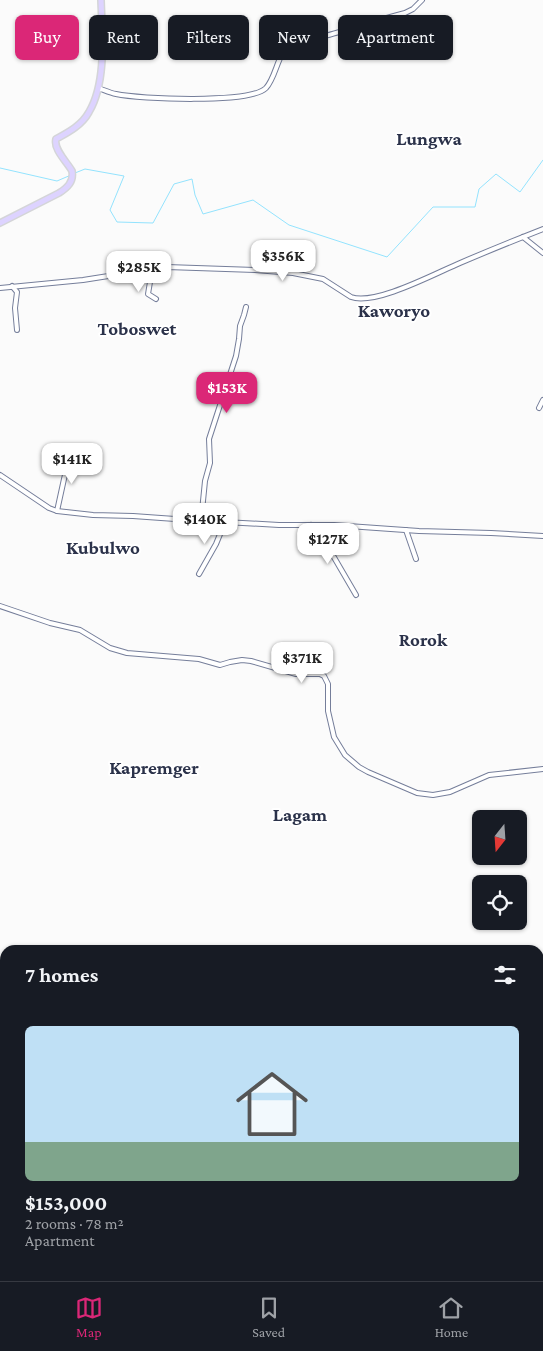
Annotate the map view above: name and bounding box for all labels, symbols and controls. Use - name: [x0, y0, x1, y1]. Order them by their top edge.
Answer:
- chip: Buy: [15, 15, 79, 60]
- chip: Rent: [89, 15, 158, 60]
- chip: Filters: [168, 15, 249, 60]
- chip: New: [259, 15, 328, 60]
- chip: Apartment: [338, 15, 453, 60]
- district label: Lungwa: [396, 128, 462, 149]
- pin: $356K: [248, 240, 318, 282]
- text: $356K: [262, 247, 304, 264]
- pin: $285K: [104, 250, 174, 293]
- text: $285K: [117, 258, 161, 275]
- district label: Kaworyo: [358, 300, 430, 321]
- district label: Toboswet: [98, 318, 177, 339]
- pin: $153K: [192, 372, 262, 414]
- text: $153K: [207, 379, 247, 396]
- pin: $141K: [37, 442, 107, 485]
- text: $141K: [53, 450, 91, 467]
- pin: $140K: [170, 502, 240, 545]
- text: $140K: [184, 510, 226, 527]
- pin: $127K: [293, 522, 363, 565]
- text: $127K: [308, 530, 348, 547]
- district label: Kubulwo: [66, 537, 140, 558]
- district label: Rorok: [399, 629, 448, 650]
- pin: $371K: [267, 642, 337, 684]
- text: $371K: [282, 649, 322, 666]
- district label: Kapremger: [109, 757, 199, 778]
- district label: Lagam: [273, 804, 327, 825]
- north arrow: [472, 810, 528, 865]
- map controls: [472, 810, 527, 930]
- button: locate: [472, 875, 527, 930]
- icon: filters: [491, 961, 519, 989]
- text: 7 homes: [25, 963, 98, 987]
- icon: home: [227, 1059, 317, 1149]
- text: $153,000: [25, 1191, 107, 1215]
- text: 2 rooms · 78 m²: [25, 1215, 124, 1232]
- text: Apartment: [25, 1232, 95, 1249]
- tab: Map: [75, 1294, 103, 1340]
- tab: Saved: [252, 1294, 285, 1340]
- tab: Home: [435, 1294, 468, 1340]

